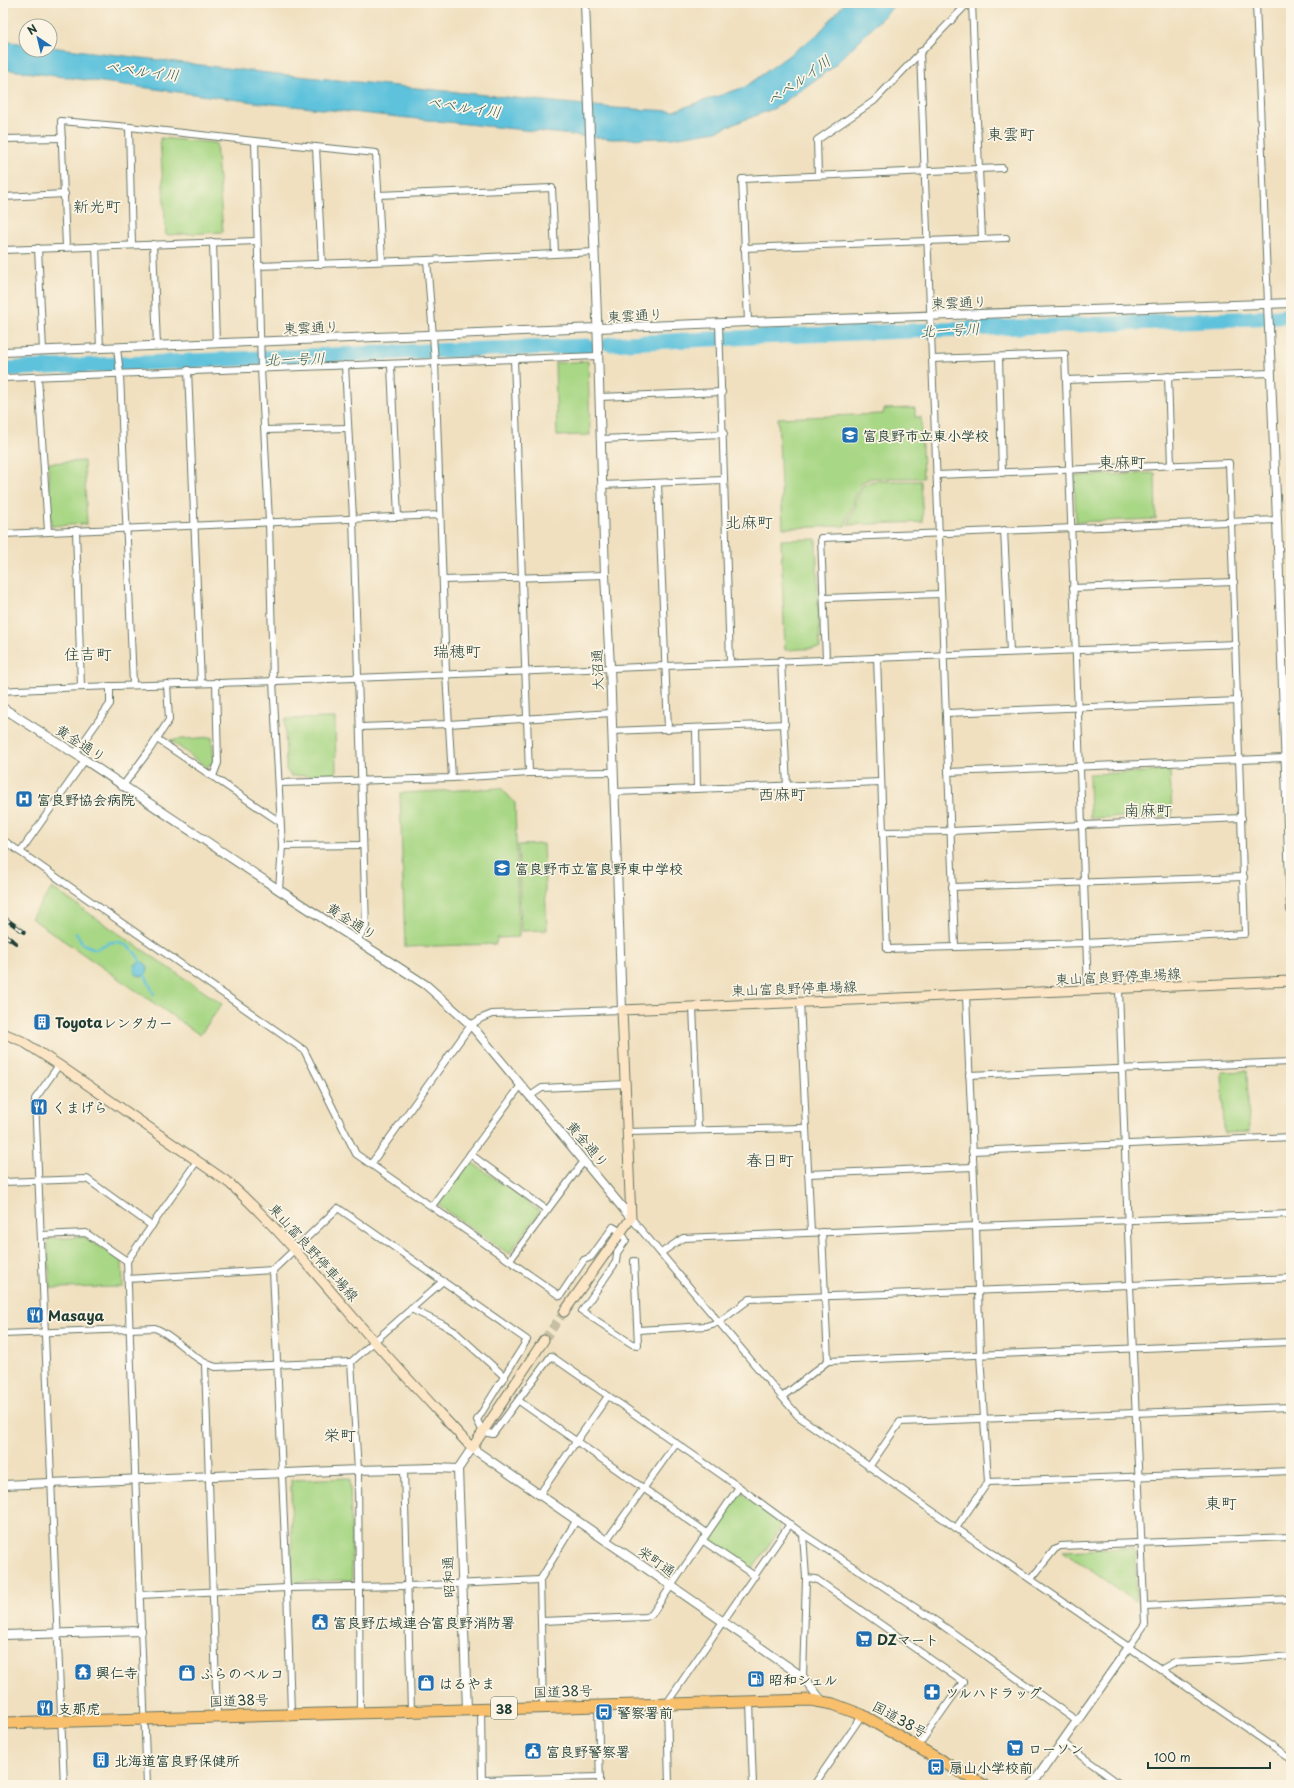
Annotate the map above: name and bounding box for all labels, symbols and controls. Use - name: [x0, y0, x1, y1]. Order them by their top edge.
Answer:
- north arrow: [18, 18, 58, 58]
- text: N: [24, 20, 41, 39]
- water label: ベベルイ川: [761, 49, 835, 111]
- water label: ベベルイ川: [103, 54, 181, 86]
- water label: ベベルイ川: [425, 89, 503, 123]
- district label: 東雲町: [987, 121, 1035, 145]
- district label: 新光町: [73, 193, 121, 217]
- street label: 東雲通り: [931, 291, 987, 313]
- street label: 東雲通り: [606, 303, 664, 327]
- street label: 東雲通り: [283, 316, 339, 338]
- water label: 北一号川: [919, 316, 981, 342]
- water label: 北一号川: [265, 345, 325, 371]
- school or university icon: 富良野市立東小学校: [840, 425, 860, 445]
- place label: 富良野市立東小学校: [863, 425, 989, 446]
- district label: 東麻町: [1098, 449, 1146, 473]
- district label: 北麻町: [725, 509, 773, 533]
- district label: 瑞穂町: [433, 638, 481, 662]
- district label: 住吉町: [64, 641, 112, 665]
- street label: 大沼通: [586, 649, 608, 691]
- street label: 黄金通り: [52, 719, 110, 767]
- district label: 西麻町: [758, 781, 806, 805]
- hospital icon: 富良野協会病院: [14, 789, 34, 809]
- place label: 富良野協会病院: [37, 789, 135, 810]
- district label: 南麻町: [1124, 797, 1172, 821]
- school or university icon: 富良野市立富良野東中学校: [492, 858, 512, 878]
- place label: 富良野市立富良野東中学校: [515, 858, 683, 879]
- street label: 黄金通り: [323, 897, 381, 945]
- street label: 東山富良野停車場線: [1055, 962, 1181, 990]
- street label: 東山富良野停車場線: [731, 975, 857, 1001]
- building icon: Toyotaレンタカー: [32, 1012, 52, 1032]
- place label: Toyotaレンタカー: [55, 1012, 173, 1033]
- restaurant icon: くまげら: [29, 1097, 49, 1117]
- place label: くまげら: [52, 1097, 108, 1118]
- street label: 黄金通り: [562, 1116, 614, 1172]
- district label: 春日町: [746, 1147, 794, 1171]
- street label: 東山富良野停車場線: [264, 1198, 364, 1306]
- restaurant icon: Masaya: [25, 1305, 45, 1325]
- place label: Masaya: [48, 1305, 105, 1326]
- district label: 栄町: [324, 1422, 356, 1446]
- district label: 東町: [1205, 1490, 1237, 1514]
- street label: 栄町通: [634, 1540, 680, 1582]
- street label: 昭和通: [436, 1555, 460, 1599]
- public building icon: 富良野広域連合富良野消防署: [310, 1612, 330, 1632]
- place label: 富良野広域連合富良野消防署: [333, 1612, 515, 1633]
- supermarket icon: DZマート: [854, 1629, 874, 1649]
- place label: DZマート: [877, 1629, 939, 1650]
- temple icon: 興仁寺: [73, 1662, 93, 1682]
- place label: 興仁寺: [96, 1662, 138, 1683]
- shop icon: ふらのベルコ: [177, 1663, 197, 1683]
- place label: ふらのベルコ: [200, 1663, 284, 1684]
- fuel station icon: 昭和シェル: [746, 1669, 766, 1689]
- place label: 昭和シェル: [769, 1669, 838, 1690]
- shop icon: はるやま: [416, 1673, 436, 1693]
- place label: はるやま: [439, 1673, 495, 1694]
- street label: 国道38号: [533, 1679, 593, 1703]
- pharmacy icon: ツルハドラッグ: [922, 1682, 942, 1702]
- place label: ツルハドラッグ: [945, 1682, 1042, 1703]
- street label: 国道38号: [209, 1688, 269, 1712]
- street label: 国道38号: [869, 1695, 931, 1743]
- road number: 38: [491, 1697, 517, 1719]
- restaurant icon: 支那虎: [35, 1698, 55, 1718]
- place label: 支那虎: [58, 1698, 100, 1719]
- bus stop icon: 警察署前: [594, 1702, 614, 1722]
- place label: 警察署前: [617, 1702, 673, 1723]
- supermarket icon: ローソン: [1005, 1738, 1025, 1758]
- place label: ローソン: [1028, 1738, 1084, 1759]
- public building icon: 富良野警察署: [523, 1741, 543, 1761]
- place label: 富良野警察署: [546, 1741, 630, 1762]
- scale bar: [1148, 1744, 1270, 1770]
- text: 100 m: [1154, 1748, 1191, 1766]
- building icon: 北海道富良野保健所: [91, 1750, 111, 1770]
- place label: 北海道富良野保健所: [114, 1750, 240, 1771]
- bus stop icon: 扇山小学校前: [926, 1757, 946, 1777]
- place label: 扇山小学校前: [949, 1757, 1033, 1778]

